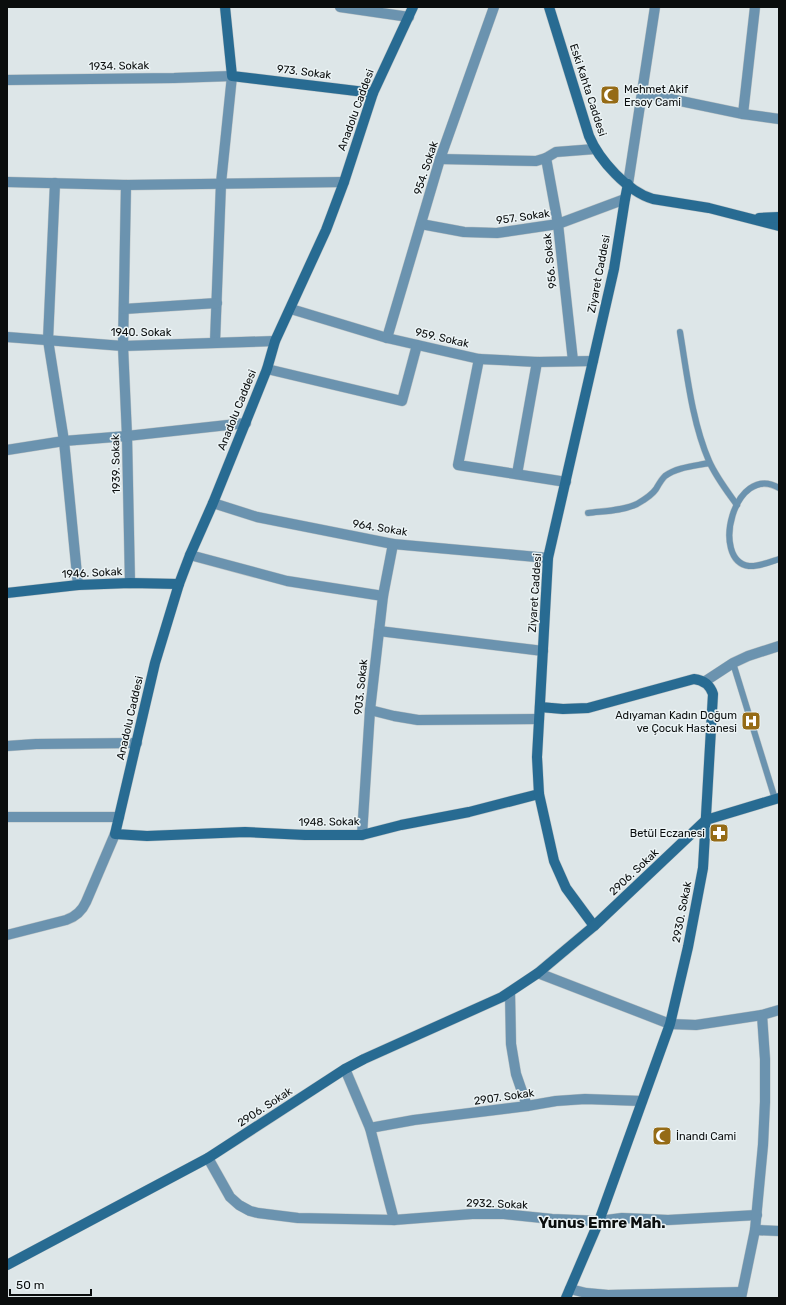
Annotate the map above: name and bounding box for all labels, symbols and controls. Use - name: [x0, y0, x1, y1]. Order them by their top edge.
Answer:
- street label: Eski Kahta Caddesi: [567, 42, 609, 138]
- street label: 1934. Sokak: [89, 59, 150, 73]
- street label: 973. Sokak: [276, 62, 332, 82]
- street label: Anadolu Caddesi: [335, 67, 377, 153]
- place label: Mehmet Akif Ersoy Cami: [624, 83, 689, 109]
- mosque icon: Mehmet Akif Ersoy Cami: [599, 84, 621, 106]
- street label: 954. Sokak: [411, 139, 441, 196]
- street label: 957. Sokak: [495, 207, 551, 227]
- street label: 956. Sokak: [541, 232, 559, 289]
- street label: Ziyaret Caddesi: [585, 234, 613, 314]
- street label: 1940. Sokak: [111, 326, 172, 339]
- street label: 959. Sokak: [414, 326, 470, 351]
- street label: Anadolu Caddesi: [215, 368, 259, 452]
- street label: 1939. Sokak: [109, 434, 123, 494]
- street label: 964. Sokak: [351, 517, 409, 539]
- street label: Ziyaret Caddesi: [526, 553, 544, 633]
- street label: 1946. Sokak: [61, 565, 123, 581]
- street label: 903. Sokak: [352, 658, 370, 716]
- street label: Anadolu Caddesi: [114, 675, 146, 761]
- place label: Adıyaman Kadın Doğum ve Çocuk Hastanesi: [615, 709, 737, 735]
- hospital icon: Adıyaman Kadın Doğum ve Çocuk Hastanesi: [740, 710, 762, 732]
- street label: 1948. Sokak: [299, 815, 360, 829]
- pharmacy icon: Betül Eczanesi: [708, 822, 730, 844]
- place label: Betül Eczanesi: [630, 827, 705, 840]
- street label: 2906. Sokak: [607, 846, 662, 898]
- street label: 2930. Sokak: [670, 880, 694, 944]
- street label: 2906. Sokak: [235, 1084, 295, 1129]
- street label: 2907. Sokak: [473, 1086, 535, 1108]
- mosque icon: İnandı Cami: [651, 1125, 673, 1147]
- place label: İnandı Cami: [676, 1129, 736, 1143]
- street label: 2932. Sokak: [466, 1196, 528, 1212]
- district label: Yunus Emre Mah.: [538, 1214, 666, 1232]
- scale bar: [10, 1271, 91, 1297]
- text: 50 m: [16, 1278, 44, 1292]

